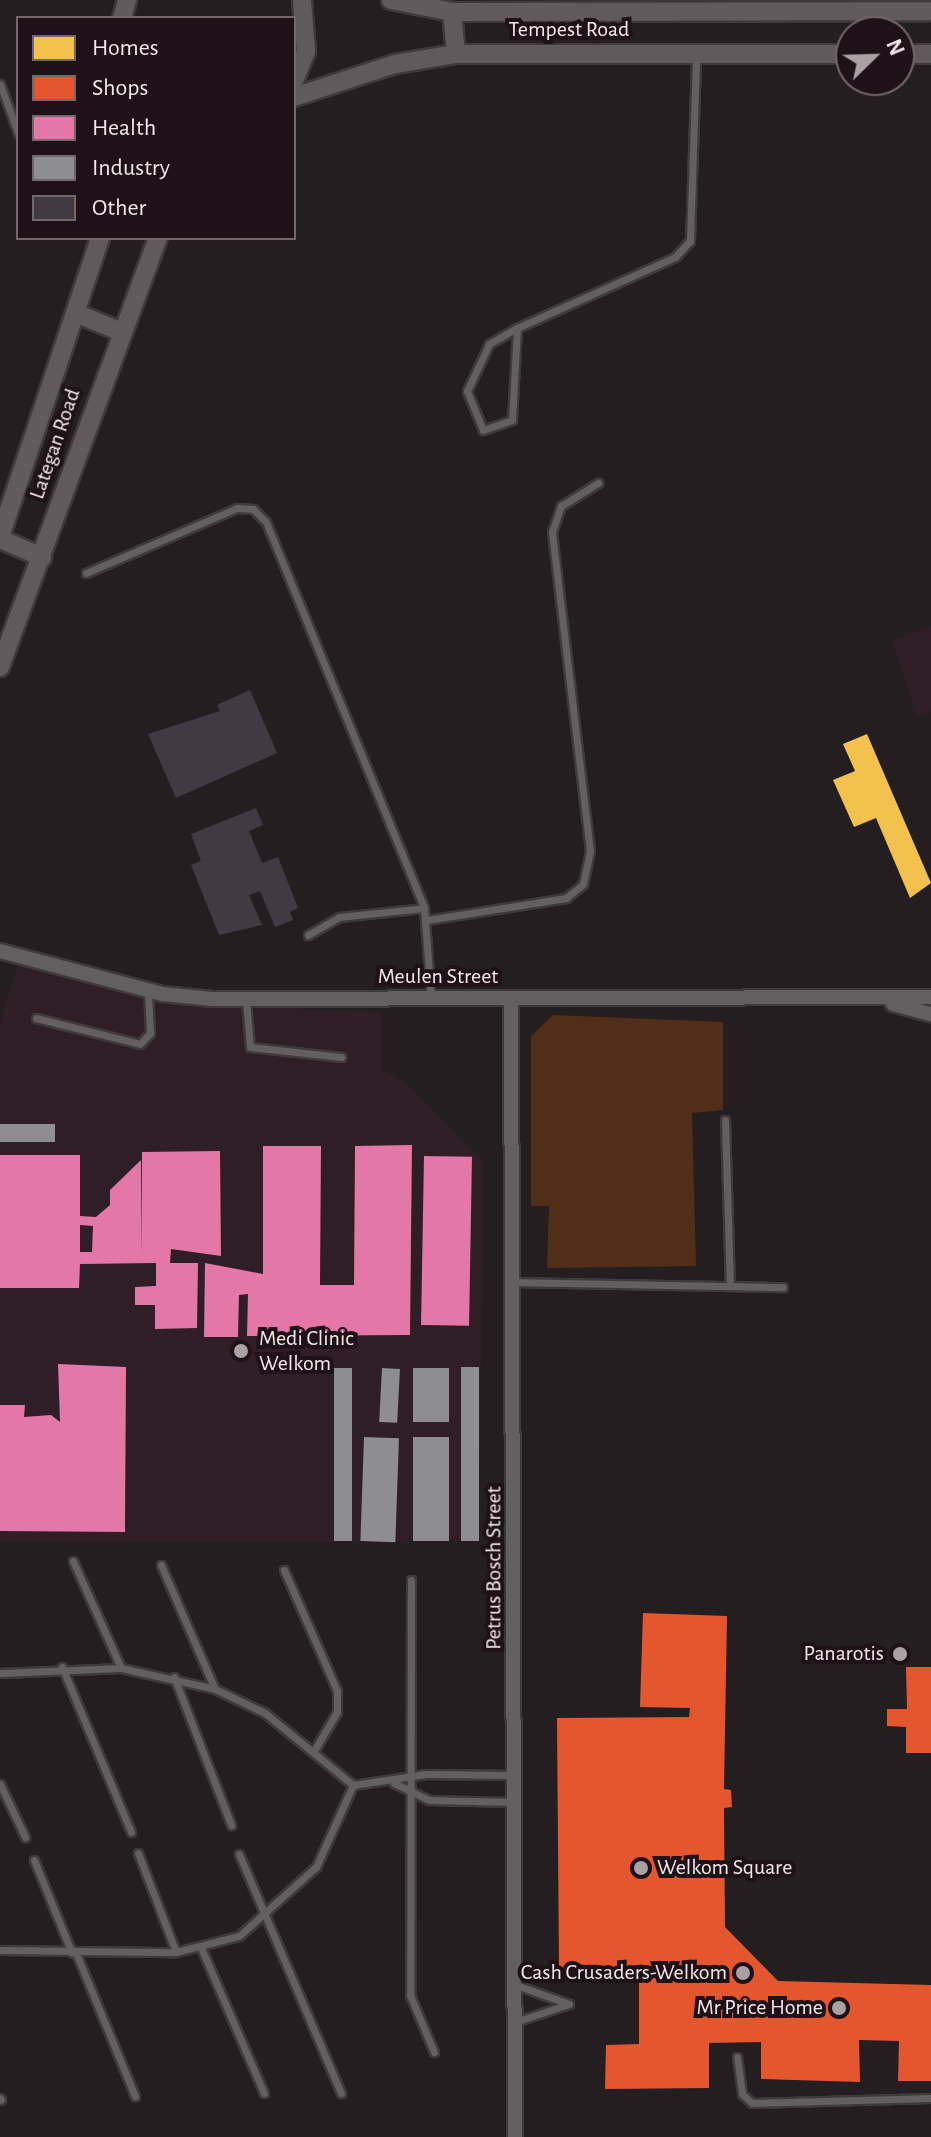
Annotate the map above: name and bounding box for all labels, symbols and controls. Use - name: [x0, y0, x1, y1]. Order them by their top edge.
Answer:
- legend: [16, 16, 296, 240]
- north arrow: [835, 16, 915, 96]
- street label: Tempest Road: [509, 17, 629, 43]
- text: Homes: [92, 36, 159, 60]
- text: N: [882, 36, 908, 59]
- text: Shops: [92, 76, 148, 100]
- text: Health: [92, 116, 156, 140]
- text: Industry: [92, 156, 170, 180]
- text: Other: [92, 196, 146, 220]
- street label: Lategan Road: [24, 385, 86, 503]
- street label: Meulen Street: [378, 964, 498, 990]
- place label: Medi Clinic Welkom: [259, 1325, 354, 1376]
- marker: Medi Clinic Welkom: [230, 1340, 252, 1362]
- street label: Petrus Bosch Street: [481, 1486, 507, 1650]
- place label: Panarotis: [804, 1641, 884, 1667]
- marker: Panarotis: [891, 1645, 909, 1663]
- place label: Welkom Square: [657, 1855, 792, 1881]
- marker: Welkom Square: [632, 1859, 650, 1877]
- place label: Cash Crusaders-Welkom: [521, 1960, 727, 1986]
- marker: Cash Crusaders-Welkom: [734, 1964, 752, 1982]
- place label: Mr Price Home: [696, 1995, 823, 2021]
- marker: Mr Price Home: [830, 1999, 848, 2017]

